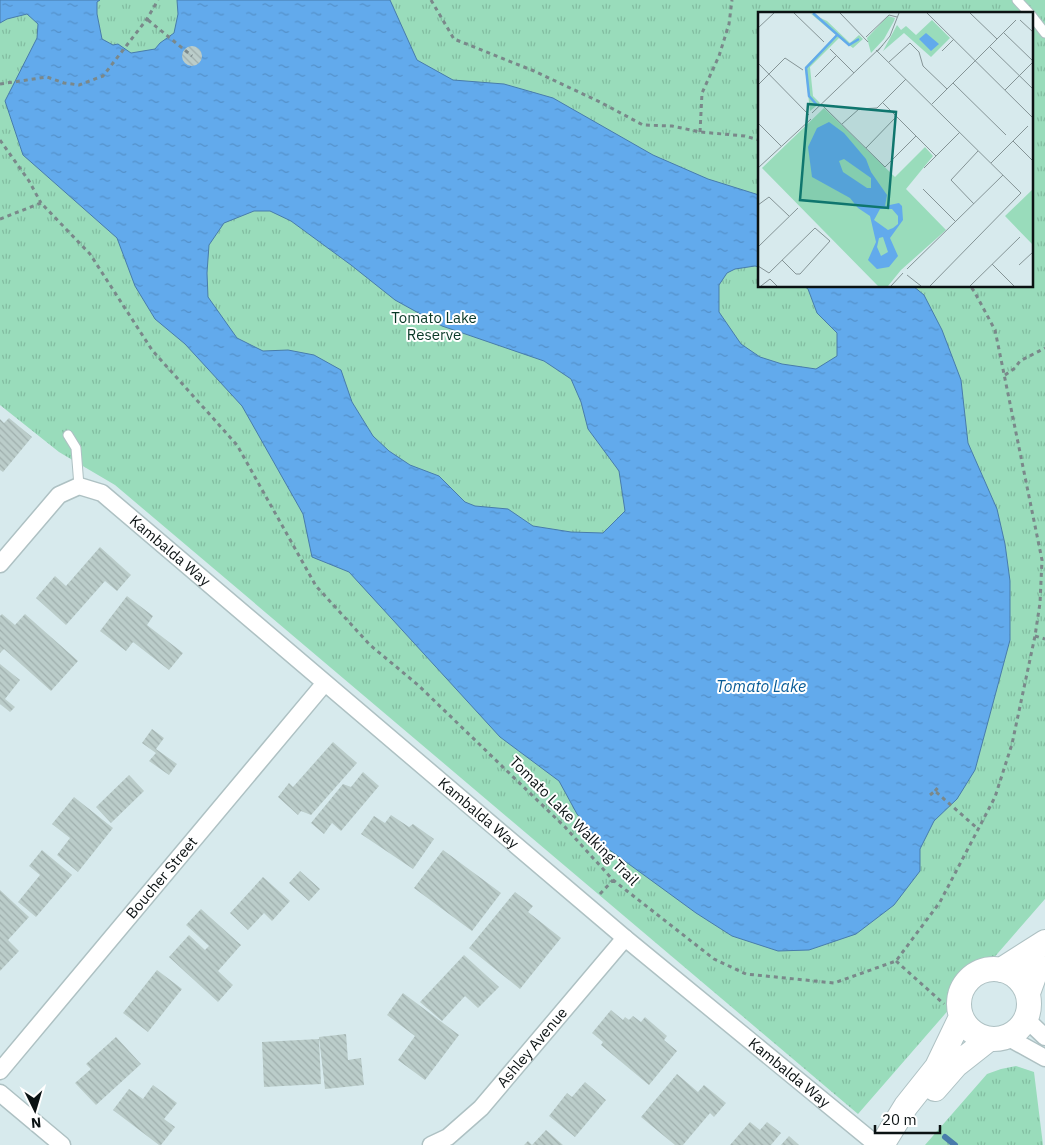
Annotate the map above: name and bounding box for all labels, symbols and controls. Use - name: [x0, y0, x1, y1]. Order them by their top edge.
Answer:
- inset map: [758, 12, 1032, 288]
- park label: Tomato Lake Reserve: [391, 308, 477, 344]
- street label: Kambalda Way: [126, 511, 215, 590]
- water label: Tomato Lake: [716, 676, 806, 696]
- street label: Tomato Lake Walking Trail: [506, 752, 643, 889]
- street label: Kambalda Way: [434, 773, 523, 853]
- street label: Boucher Street: [122, 833, 201, 922]
- street label: Ashley Avenue: [493, 1003, 571, 1091]
- street label: Kambalda Way: [745, 1033, 835, 1112]
- north arrow: [10, 1085, 60, 1135]
- scale bar: [875, 1102, 940, 1134]
- text: 20 m: [882, 1110, 917, 1129]
- text: N: [30, 1114, 42, 1132]

